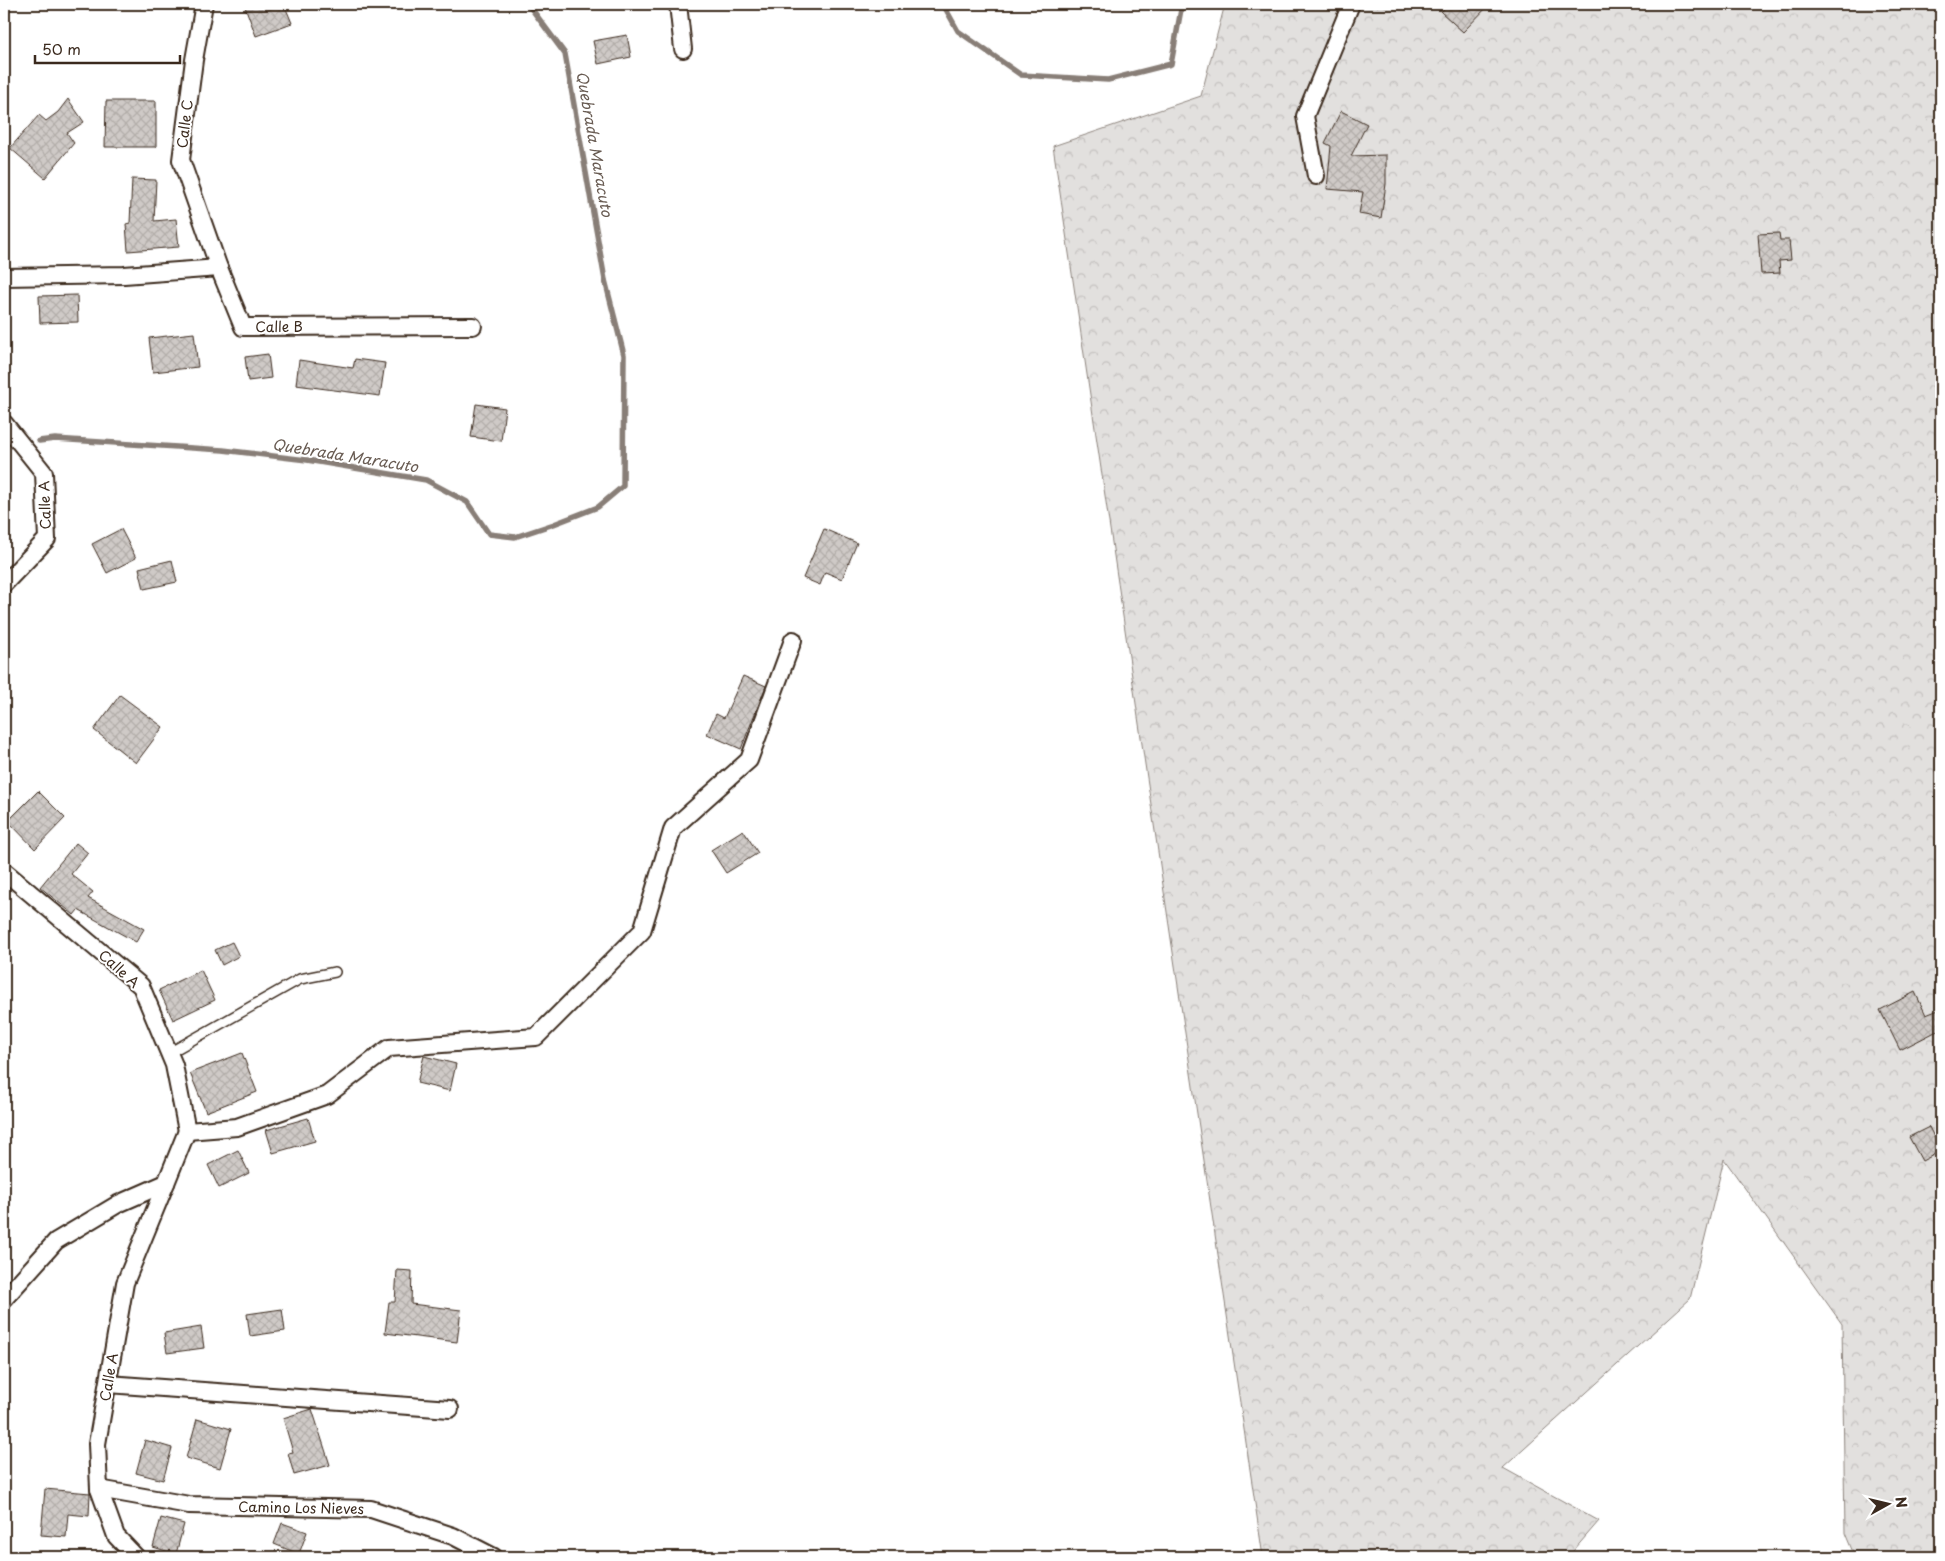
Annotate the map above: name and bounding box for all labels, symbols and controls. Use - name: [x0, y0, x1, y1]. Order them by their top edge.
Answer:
- scale bar: [35, 32, 180, 64]
- text: 50 m: [42, 37, 81, 60]
- water label: Quebrada Maracuto: [571, 69, 620, 219]
- street label: Calle C: [171, 98, 198, 149]
- street label: Calle B: [255, 316, 303, 337]
- water label: Quebrada Maracuto: [271, 432, 421, 478]
- street label: Calle A: [33, 480, 56, 530]
- street label: Calle A: [94, 945, 145, 993]
- street label: Calle A: [94, 1351, 123, 1403]
- north arrow: [1862, 1478, 1912, 1528]
- text: N: [1890, 1495, 1913, 1509]
- street label: Camino Los Nieves: [238, 1496, 364, 1519]

